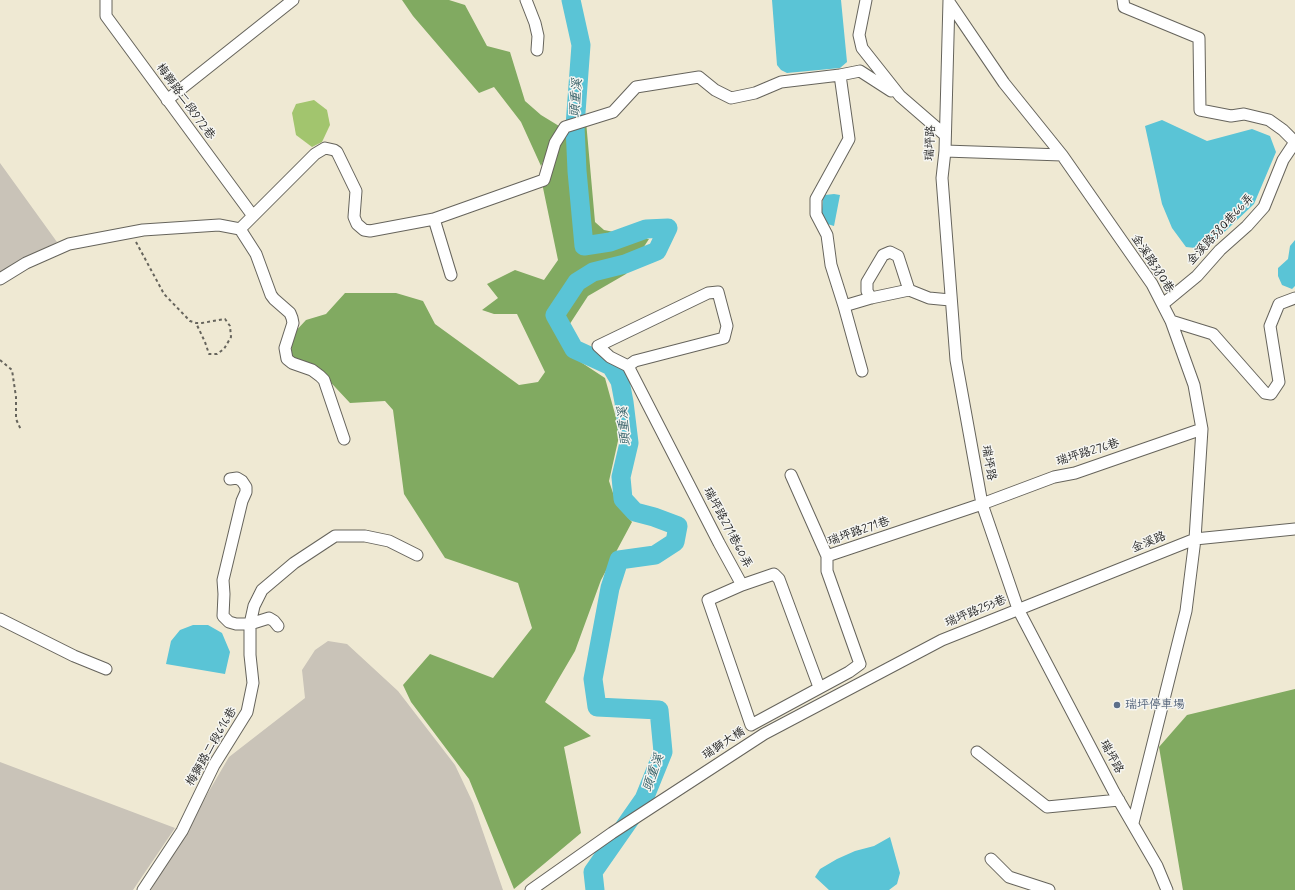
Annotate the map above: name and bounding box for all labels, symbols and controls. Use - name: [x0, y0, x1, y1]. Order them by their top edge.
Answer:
- street label: 梅獅路二段972巷: [152, 61, 218, 143]
- water label: 頭重溪: [568, 78, 586, 118]
- street label: 瑞坪路: [923, 125, 939, 161]
- street label: 金溪路380巷66弄: [1184, 191, 1258, 269]
- street label: 金溪路380巷: [1128, 232, 1176, 296]
- water label: 頭重溪: [616, 406, 634, 446]
- street label: 瑞坪路276巷: [1055, 437, 1121, 469]
- street label: 瑞坪路: [978, 444, 998, 482]
- street label: 瑞坪路271巷60弄: [700, 485, 754, 571]
- street label: 瑞坪路271巷: [826, 515, 892, 549]
- street label: 金溪路: [1130, 530, 1168, 556]
- street label: 瑞坪路253巷: [943, 593, 1009, 631]
- place label: 瑞坪停車場: [1125, 698, 1185, 712]
- marker: 瑞坪停車場: [1112, 700, 1122, 710]
- street label: 梅獅路二段616巷: [184, 705, 240, 789]
- street label: 瑞獅大橋: [700, 725, 748, 763]
- street label: 瑞坪路: [1096, 738, 1126, 776]
- water label: 頭重溪: [640, 752, 668, 794]

